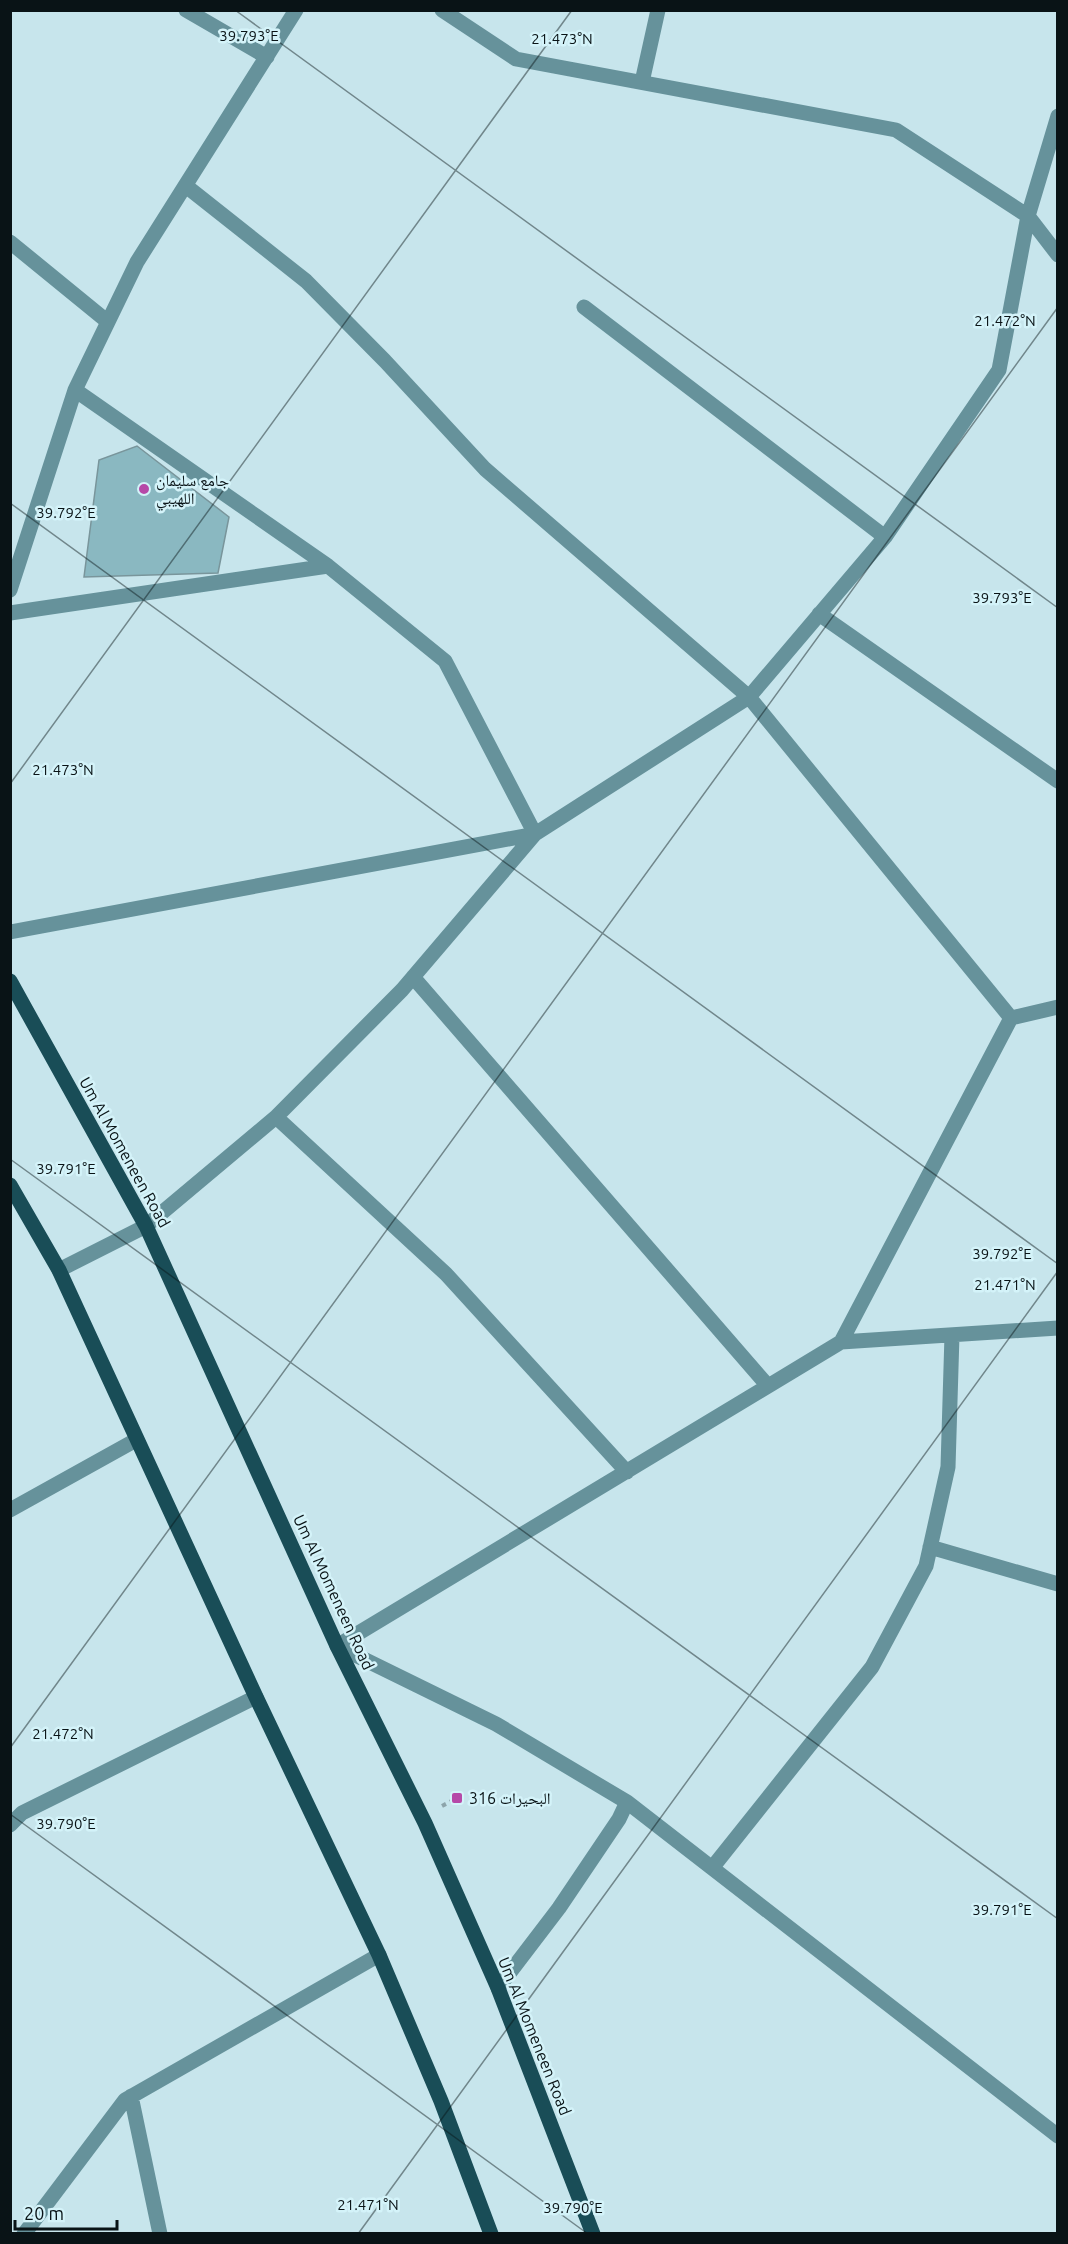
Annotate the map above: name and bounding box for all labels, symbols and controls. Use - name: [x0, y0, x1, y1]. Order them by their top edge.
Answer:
- text: 39.793°E: [219, 27, 279, 44]
- text: 21.473°N: [531, 30, 593, 47]
- text: 21.472°N: [974, 312, 1036, 329]
- place label: جامع سليمان اللهيبي: [156, 471, 229, 511]
- marker: جامع سليمان اللهيبي: [137, 482, 151, 496]
- text: 39.792°E: [36, 504, 96, 521]
- text: 39.793°E: [972, 589, 1032, 606]
- text: 21.473°N: [32, 761, 94, 778]
- street label: Um Al Momeneen Road: [76, 1074, 174, 1230]
- text: 39.791°E: [36, 1160, 96, 1177]
- text: 39.792°E: [972, 1245, 1032, 1262]
- text: 21.471°N: [974, 1276, 1036, 1293]
- street label: Um Al Momeneen Road: [290, 1512, 378, 1672]
- text: 21.472°N: [32, 1725, 94, 1742]
- place label: البحيرات 316: [469, 1789, 551, 1808]
- marker: البحيرات 316: [450, 1791, 464, 1805]
- text: 39.790°E: [36, 1815, 96, 1832]
- text: 39.791°E: [972, 1901, 1032, 1918]
- street label: Um Al Momeneen Road: [495, 1954, 575, 2118]
- scale bar: [15, 2193, 117, 2231]
- text: 21.471°N: [337, 2196, 399, 2213]
- text: 39.790°E: [543, 2199, 603, 2216]
- text: 20 m: [24, 2203, 64, 2223]

